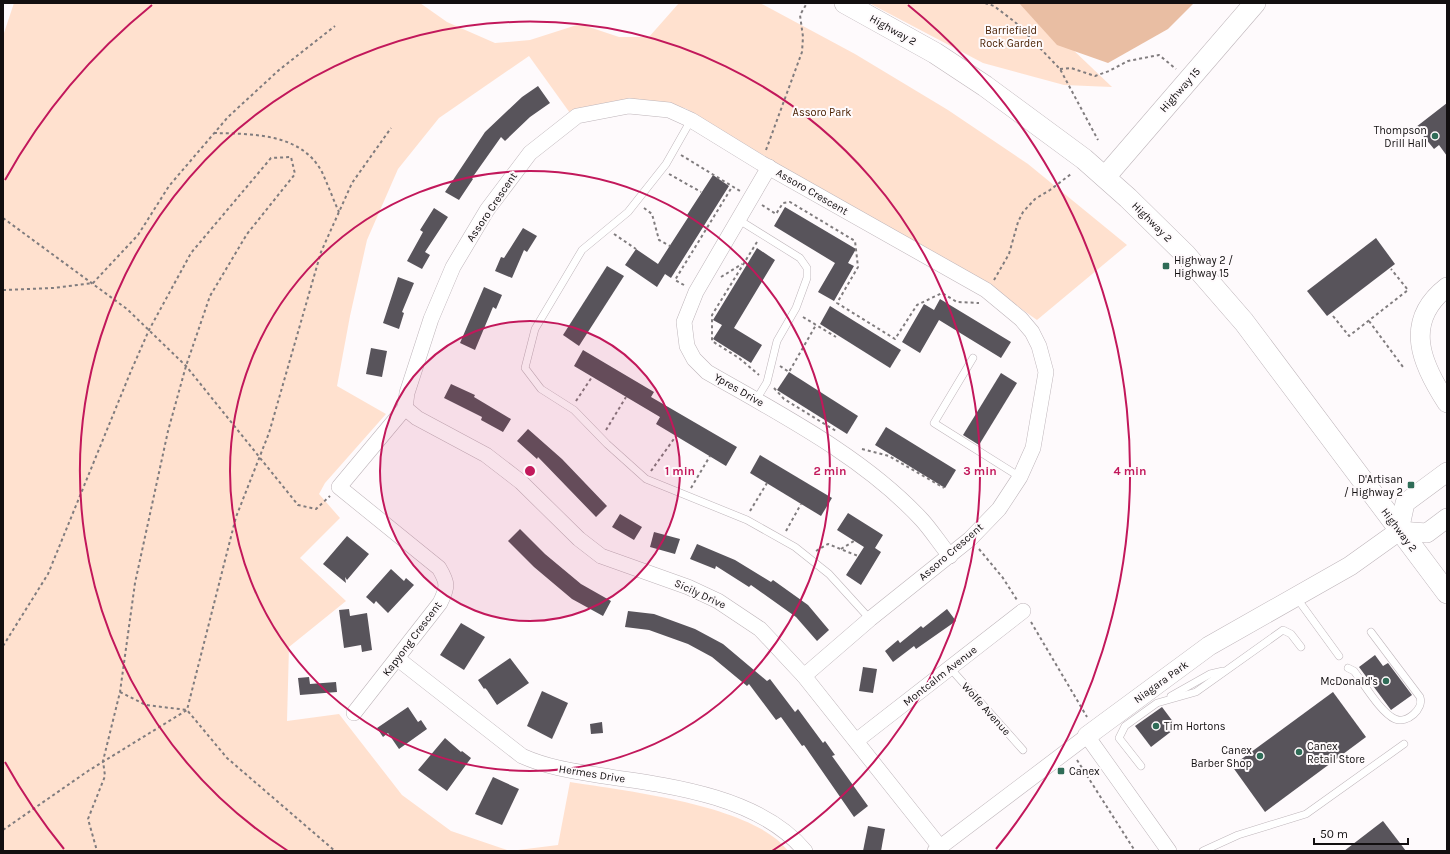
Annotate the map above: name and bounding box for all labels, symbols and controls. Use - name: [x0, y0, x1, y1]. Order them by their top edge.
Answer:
- street label: Highway 2: [867, 12, 919, 48]
- park label: Barriefield Rock Garden: [979, 24, 1043, 50]
- street label: Highway 15: [1157, 65, 1203, 115]
- park label: Assoro Park: [793, 106, 851, 119]
- place label: Thompson Drill Hall: [1374, 124, 1427, 150]
- marker: Thompson Drill Hall: [1430, 131, 1440, 141]
- street label: Assoro Crescent: [774, 166, 850, 218]
- street label: Assoro Crescent: [464, 170, 520, 244]
- street label: Highway 2: [1129, 199, 1175, 245]
- place label: Highway 2 / Highway 15: [1174, 254, 1233, 280]
- marker: Highway 2 / Highway 15: [1161, 261, 1171, 271]
- street label: Ypres Drive: [712, 371, 767, 410]
- centre of rings: [523, 464, 537, 478]
- text: 1 min: [665, 464, 695, 478]
- text: 2 min: [813, 464, 847, 478]
- text: 3 min: [963, 464, 997, 478]
- text: 4 min: [1114, 464, 1146, 478]
- place label: D'Artisan / Highway 2: [1344, 473, 1403, 499]
- marker: D'Artisan / Highway 2: [1406, 480, 1416, 490]
- street label: Highway 2: [1378, 505, 1420, 555]
- street label: Assoro Crescent: [916, 521, 986, 583]
- street label: Sicily Drive: [672, 576, 728, 612]
- street label: Kapyong Crescent: [380, 599, 444, 679]
- street label: Montcalm Avenue: [901, 643, 980, 709]
- street label: Niagara Park: [1131, 658, 1191, 706]
- place label: McDonald's: [1320, 675, 1378, 688]
- marker: McDonald's: [1381, 676, 1391, 686]
- street label: Wolfe Avenue: [959, 680, 1013, 738]
- place label: Tim Hortons: [1164, 720, 1226, 733]
- marker: Tim Hortons: [1151, 721, 1161, 731]
- place label: Canex Retail Store: [1307, 740, 1365, 766]
- place label: Canex Barber Shop: [1191, 744, 1252, 770]
- marker: Canex Retail Store: [1294, 747, 1304, 757]
- marker: Canex Barber Shop: [1255, 751, 1265, 761]
- street label: Hermes Drive: [558, 762, 626, 786]
- place label: Canex: [1069, 765, 1100, 778]
- marker: Canex: [1056, 766, 1066, 776]
- scale bar: [1314, 820, 1408, 846]
- text: 50 m: [1320, 827, 1348, 841]

